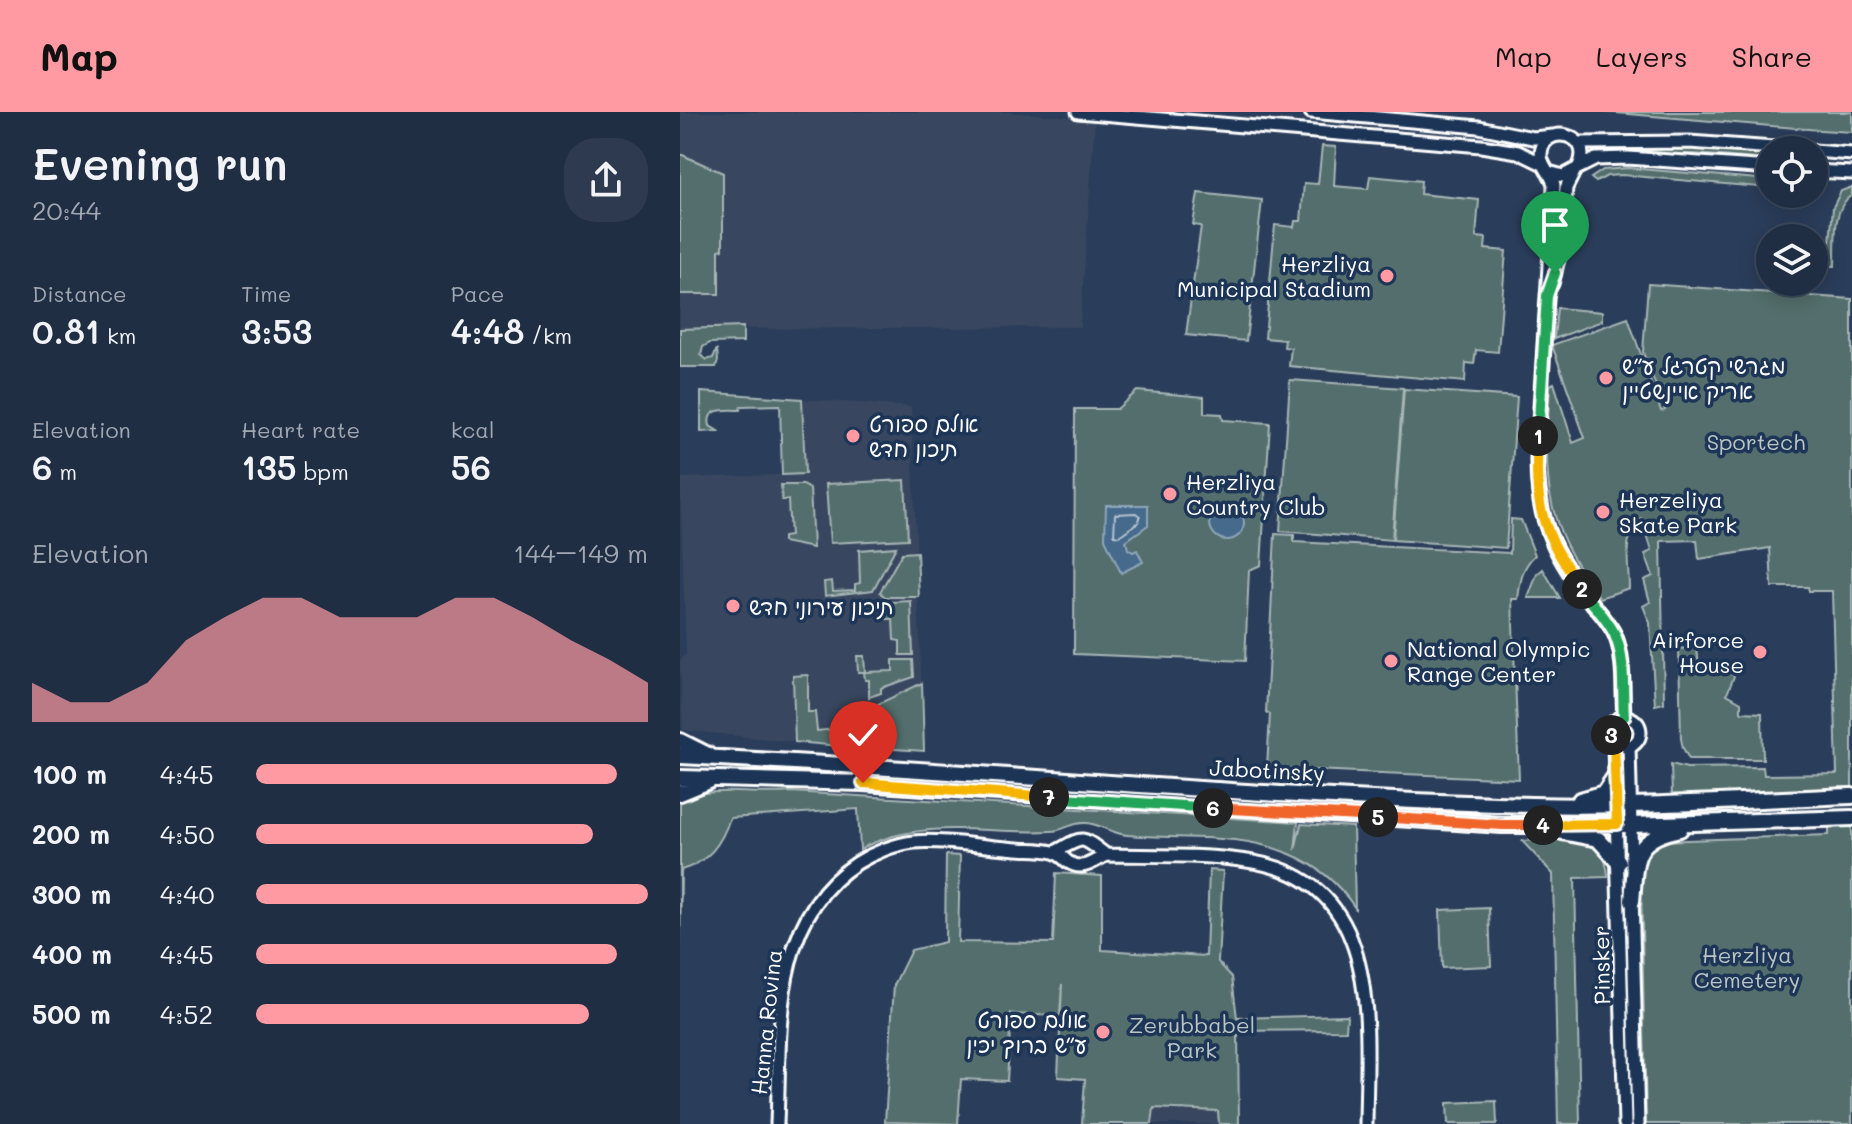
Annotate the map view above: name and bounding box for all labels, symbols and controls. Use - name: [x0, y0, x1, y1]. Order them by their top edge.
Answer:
- text: Map: [40, 31, 118, 81]
- text: Map: [1495, 38, 1552, 74]
- text: Layers: [1596, 38, 1688, 74]
- text: Share: [1732, 38, 1812, 74]
- text: Evening run: [32, 134, 287, 191]
- map controls: [1756, 136, 1828, 296]
- button: locate: [1756, 136, 1828, 208]
- button: share: [564, 138, 648, 222]
- pin: [1521, 191, 1589, 273]
- text: 20:44: [32, 193, 101, 227]
- icon: arrive: [1533, 203, 1577, 247]
- button: layers: [1756, 224, 1828, 296]
- place label: Herzliya Municipal Stadium: [1177, 249, 1371, 303]
- marker: Herzliya Municipal Stadium: [1378, 267, 1396, 285]
- text: Distance: [32, 279, 127, 308]
- text: Time: [241, 279, 291, 308]
- text: Pace: [451, 279, 504, 308]
- text: 0.81: [32, 308, 100, 353]
- text: 3:53: [241, 308, 312, 353]
- text: 4:48: [451, 308, 524, 353]
- text: km: [100, 321, 136, 350]
- text: /km: [524, 321, 572, 350]
- place label: מגרשי קטרגל ע״ש אריק איינשטיין: [1622, 351, 1786, 405]
- marker: מגרשי קטרגל ע״ש אריק איינשטיין: [1597, 369, 1615, 387]
- place label: אולם ספורט תיכון חדש: [869, 409, 979, 463]
- text: Elevation: [32, 415, 131, 444]
- text: Heart rate: [241, 415, 360, 444]
- text: kcal: [451, 415, 495, 444]
- pin: 1: [1518, 416, 1558, 456]
- text: 1: [1533, 421, 1543, 450]
- marker: אולם ספורט תיכון חדש: [844, 427, 862, 445]
- park label: Sportech: [1707, 427, 1805, 456]
- text: 6: [32, 444, 53, 489]
- text: 135: [241, 444, 297, 489]
- text: 56: [451, 444, 491, 489]
- text: m: [53, 457, 77, 486]
- text: bpm: [297, 457, 349, 486]
- place label: Herzliya Country Club: [1186, 467, 1326, 521]
- marker: Herzliya Country Club: [1161, 485, 1179, 503]
- place label: Herzeliya Skate Park: [1619, 485, 1737, 539]
- marker: Herzeliya Skate Park: [1594, 503, 1612, 521]
- text: Elevation: [32, 536, 149, 570]
- text: 144–149 m: [513, 536, 648, 570]
- pin: 2: [1562, 569, 1602, 609]
- text: 2: [1576, 574, 1588, 603]
- place label: תיכון עירוני חדש: [749, 592, 893, 621]
- marker: תיכון עירוני חדש: [724, 597, 742, 615]
- place label: Airforce House: [1652, 625, 1744, 679]
- place label: National Olympic Range Center: [1407, 634, 1590, 688]
- marker: Airforce House: [1751, 643, 1769, 661]
- marker: National Olympic Range Center: [1382, 652, 1400, 670]
- pin: [829, 701, 897, 783]
- icon: check: [841, 713, 885, 757]
- pin: 3: [1591, 715, 1631, 755]
- text: 3: [1604, 720, 1618, 749]
- street label: Jabotinsky: [1209, 753, 1325, 787]
- text: 100 m: [32, 757, 107, 791]
- text: 4:45: [160, 757, 214, 791]
- pin: 7: [1029, 777, 1069, 817]
- text: 7: [1043, 782, 1055, 811]
- pin: 6: [1193, 788, 1233, 828]
- text: 6: [1206, 793, 1220, 822]
- pin: 5: [1358, 797, 1398, 837]
- text: 5: [1372, 802, 1384, 831]
- pin: 4: [1523, 805, 1563, 845]
- text: 4: [1536, 810, 1550, 839]
- text: 200 m: [32, 817, 110, 851]
- text: 4:50: [160, 817, 215, 851]
- text: 300 m: [32, 877, 111, 911]
- text: 4:40: [160, 877, 215, 911]
- street label: Pinsker: [1586, 925, 1616, 1005]
- text: 400 m: [32, 937, 112, 971]
- text: 4:45: [160, 937, 214, 971]
- park label: Herzliya Cemetery: [1694, 940, 1800, 994]
- street label: Hanna Rovina: [744, 948, 788, 1096]
- text: 500 m: [32, 997, 111, 1031]
- text: 4:52: [160, 997, 213, 1031]
- place label: אולם ספורט ע״ש ברוך יכין: [966, 1005, 1087, 1059]
- park label: Zerubbabel Park: [1129, 1010, 1255, 1064]
- marker: אולם ספורט ע״ש ברוך יכין: [1094, 1023, 1112, 1041]

